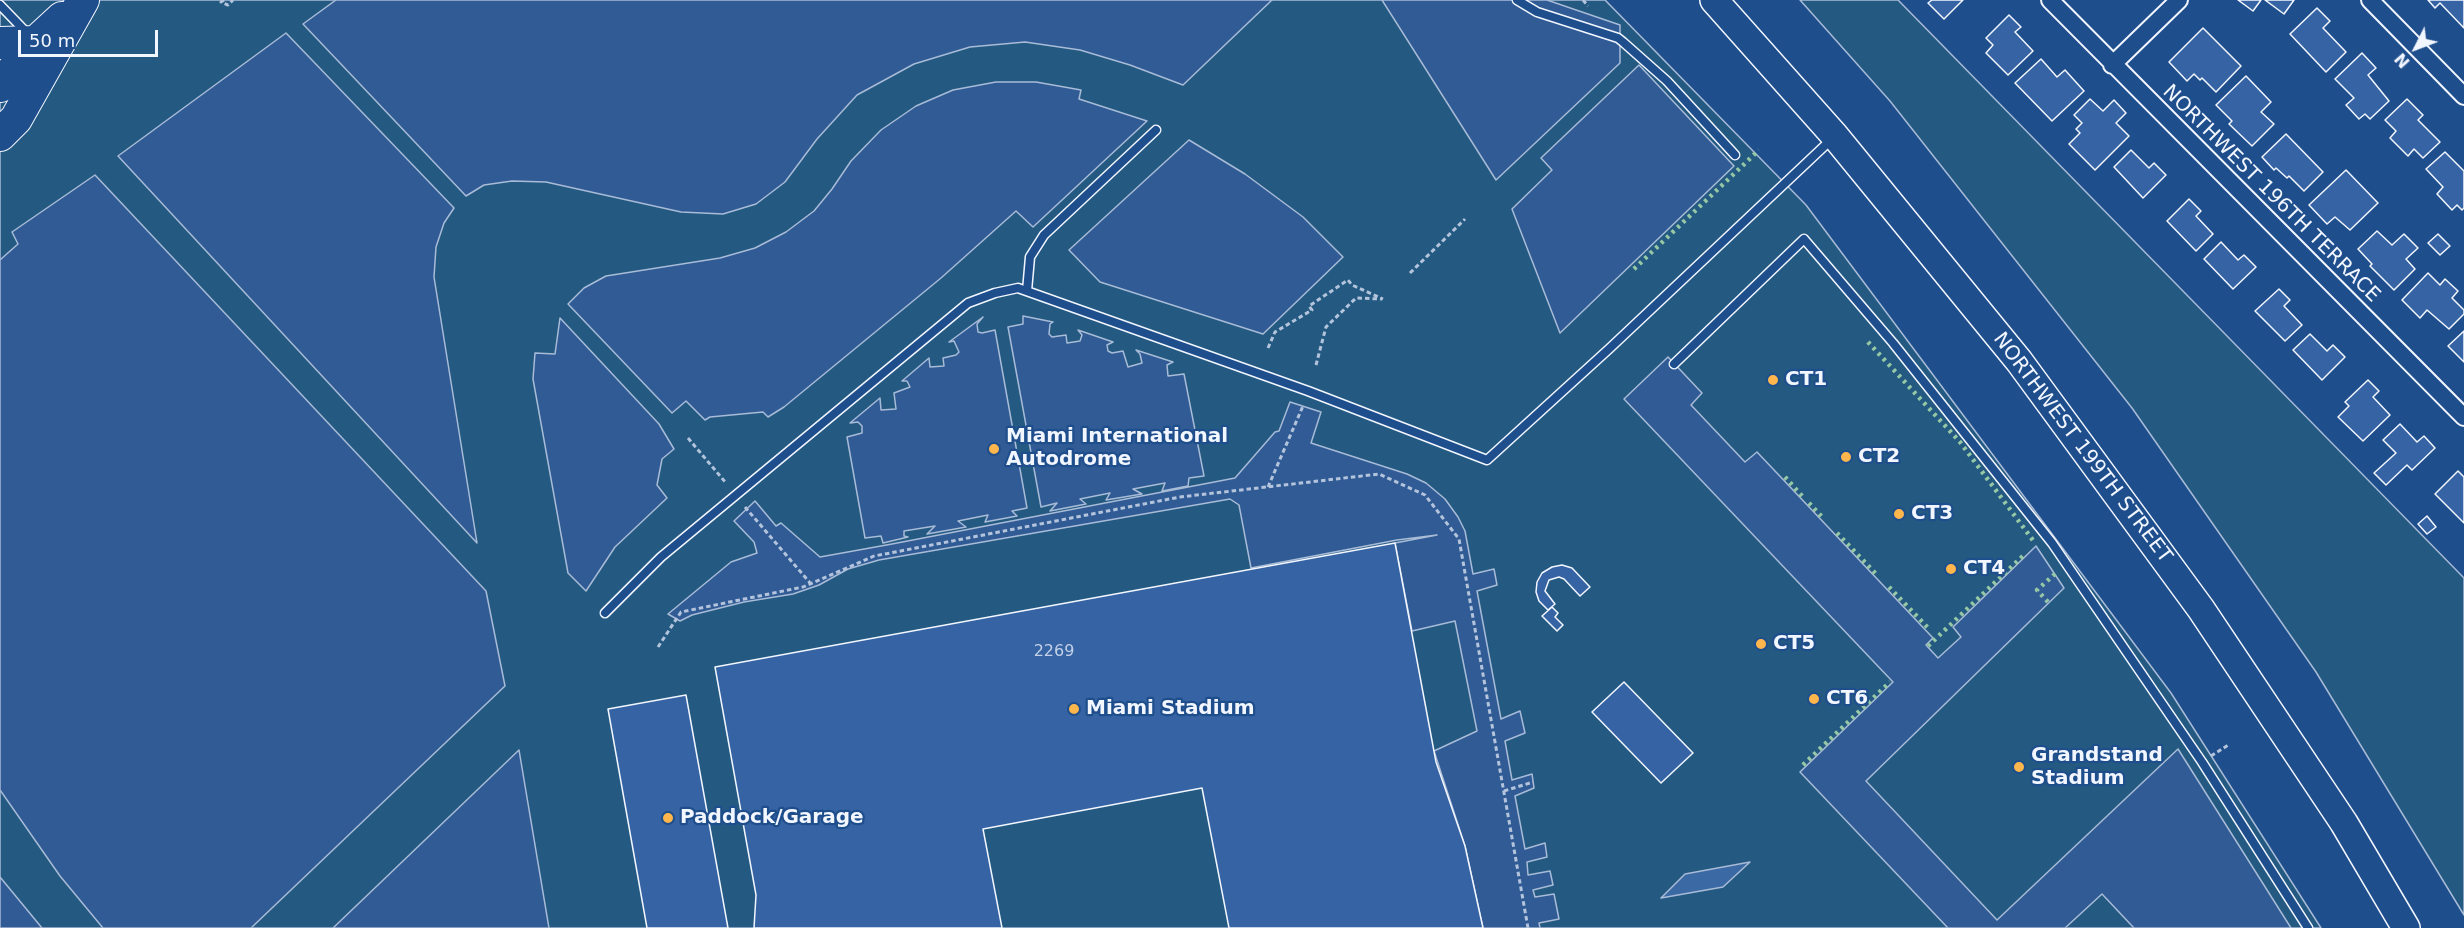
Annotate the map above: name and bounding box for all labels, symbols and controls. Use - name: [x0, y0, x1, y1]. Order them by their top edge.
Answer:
- scale bar: [21, 18, 160, 56]
- north arrow: [2386, 18, 2446, 78]
- text: 50 m: [29, 30, 75, 51]
- text: N: [2391, 49, 2414, 72]
- street label: NORTHWEST 196TH TERRACE: [2157, 80, 2385, 308]
- street label: NORTHWEST 199TH STREET: [1988, 328, 2176, 568]
- place label: CT1: [1785, 368, 1827, 392]
- marker: CT1: [1766, 373, 1780, 387]
- place label: Miami International Autodrome: [1006, 425, 1228, 472]
- marker: Miami International Autodrome: [987, 442, 1001, 456]
- place label: CT2: [1858, 445, 1900, 469]
- marker: CT2: [1839, 450, 1853, 464]
- place label: CT3: [1911, 502, 1953, 526]
- marker: CT3: [1892, 507, 1906, 521]
- place label: CT4: [1963, 557, 2005, 581]
- marker: CT4: [1944, 562, 1958, 576]
- place label: CT5: [1773, 632, 1815, 656]
- marker: CT5: [1754, 637, 1768, 651]
- house number: 2269: [1034, 642, 1074, 662]
- place label: CT6: [1826, 687, 1868, 711]
- marker: CT6: [1807, 692, 1821, 706]
- place label: Miami Stadium: [1086, 697, 1255, 721]
- marker: Miami Stadium: [1067, 702, 1081, 716]
- place label: Grandstand Stadium: [2031, 744, 2163, 791]
- marker: Grandstand Stadium: [2012, 760, 2026, 774]
- place label: Paddock/Garage: [680, 806, 864, 830]
- marker: Paddock/Garage: [661, 811, 675, 825]

